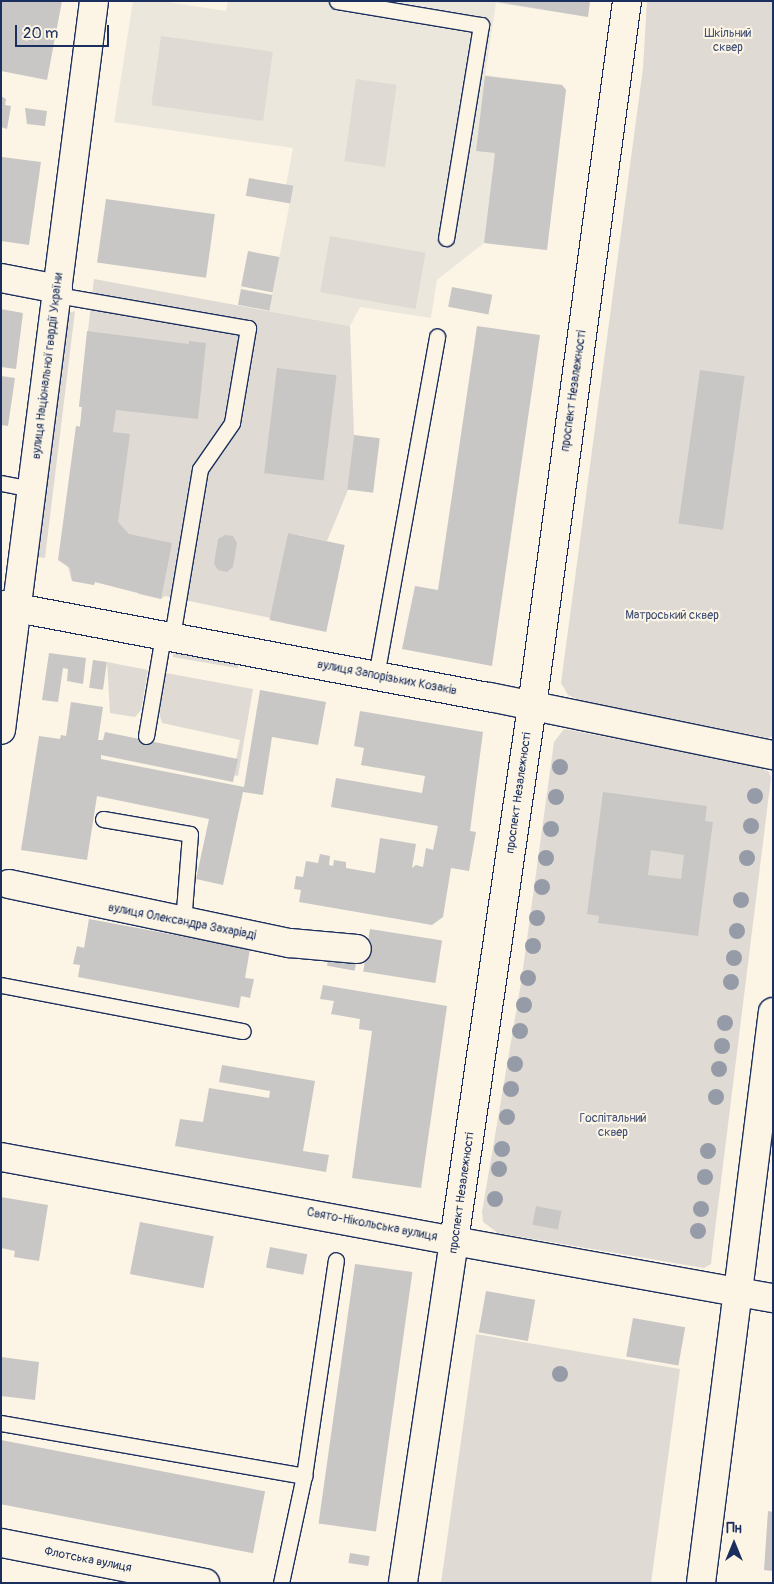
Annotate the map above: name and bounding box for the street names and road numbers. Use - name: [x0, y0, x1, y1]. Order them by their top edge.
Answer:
- street label: вулиця Національної гвардії України: [29, 272, 67, 460]
- street label: проспект Незалежності: [558, 329, 590, 453]
- street label: вулиця Запорізьких Козаків: [316, 657, 458, 699]
- street label: проспект Незалежності: [503, 731, 535, 855]
- street label: вулиця Олександра Захаріаді: [107, 901, 257, 943]
- street label: проспект Незалежності: [446, 1131, 478, 1255]
- street label: Свято-Нікольська вулиця: [306, 1205, 438, 1245]
- street label: Флотська вулиця: [43, 1544, 133, 1576]

